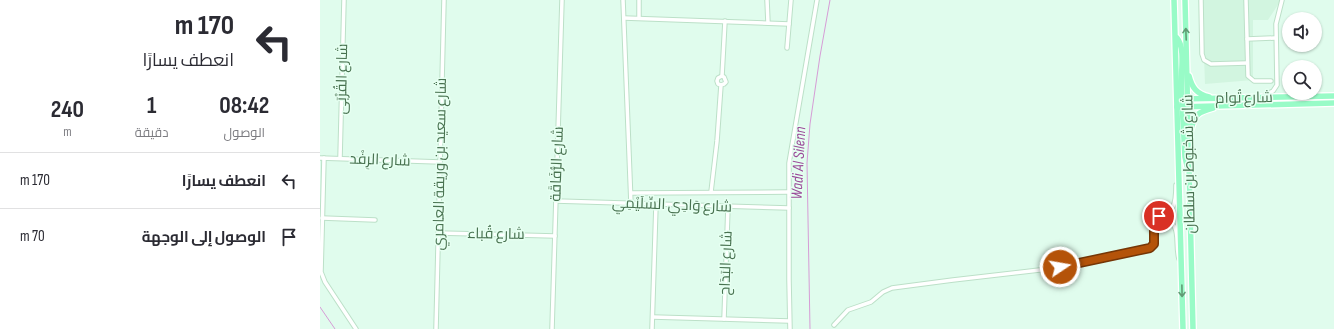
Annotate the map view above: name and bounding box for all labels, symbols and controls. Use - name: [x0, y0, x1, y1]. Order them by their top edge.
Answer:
- text: 170 m: [175, 9, 234, 42]
- map controls: [1282, 12, 1322, 100]
- button: sound: [1282, 12, 1322, 52]
- icon: left: [248, 16, 300, 68]
- one-way arrow: [1182, 28, 1189, 41]
- street label: شارع القُرْبَى: [331, 43, 353, 115]
- text: انعطف يسارًا: [142, 50, 234, 71]
- button: search: [1282, 60, 1322, 100]
- street label: شارع سعيد بن وريقة العامري: [429, 77, 453, 251]
- street label: شارع تُوام: [1215, 88, 1273, 109]
- text: 1: [147, 91, 156, 120]
- text: 08:42: [219, 91, 269, 120]
- street label: شارع شخبوط بن سلطان: [1178, 94, 1201, 234]
- text: 240: [51, 95, 84, 124]
- text: m: [63, 124, 72, 140]
- text: دقيقة: [135, 125, 169, 141]
- text: الوصول: [224, 125, 265, 141]
- street label: شارع الرُّفَاقَة: [546, 126, 569, 202]
- water label: Wadi Al Silenn: [788, 126, 810, 200]
- street label: شارع الرِفْد: [349, 149, 411, 172]
- icon: left: [278, 170, 300, 192]
- text: 170 m: [20, 171, 50, 190]
- text: انعطف يسارًا: [182, 172, 266, 191]
- street label: شارع وَادِي السِّلَيْمِي: [612, 193, 732, 219]
- pin: [1142, 199, 1176, 233]
- icon: arrive: [1148, 205, 1170, 227]
- street label: شارع قُباء: [467, 224, 525, 245]
- icon: arrive: [278, 226, 300, 248]
- text: 70 m: [20, 227, 45, 246]
- text: الوصول إلى الوجهة: [142, 228, 266, 247]
- street label: شارع البَدَاح: [715, 230, 738, 296]
- position arrow: [1039, 246, 1081, 288]
- one-way arrow: [1178, 284, 1186, 297]

